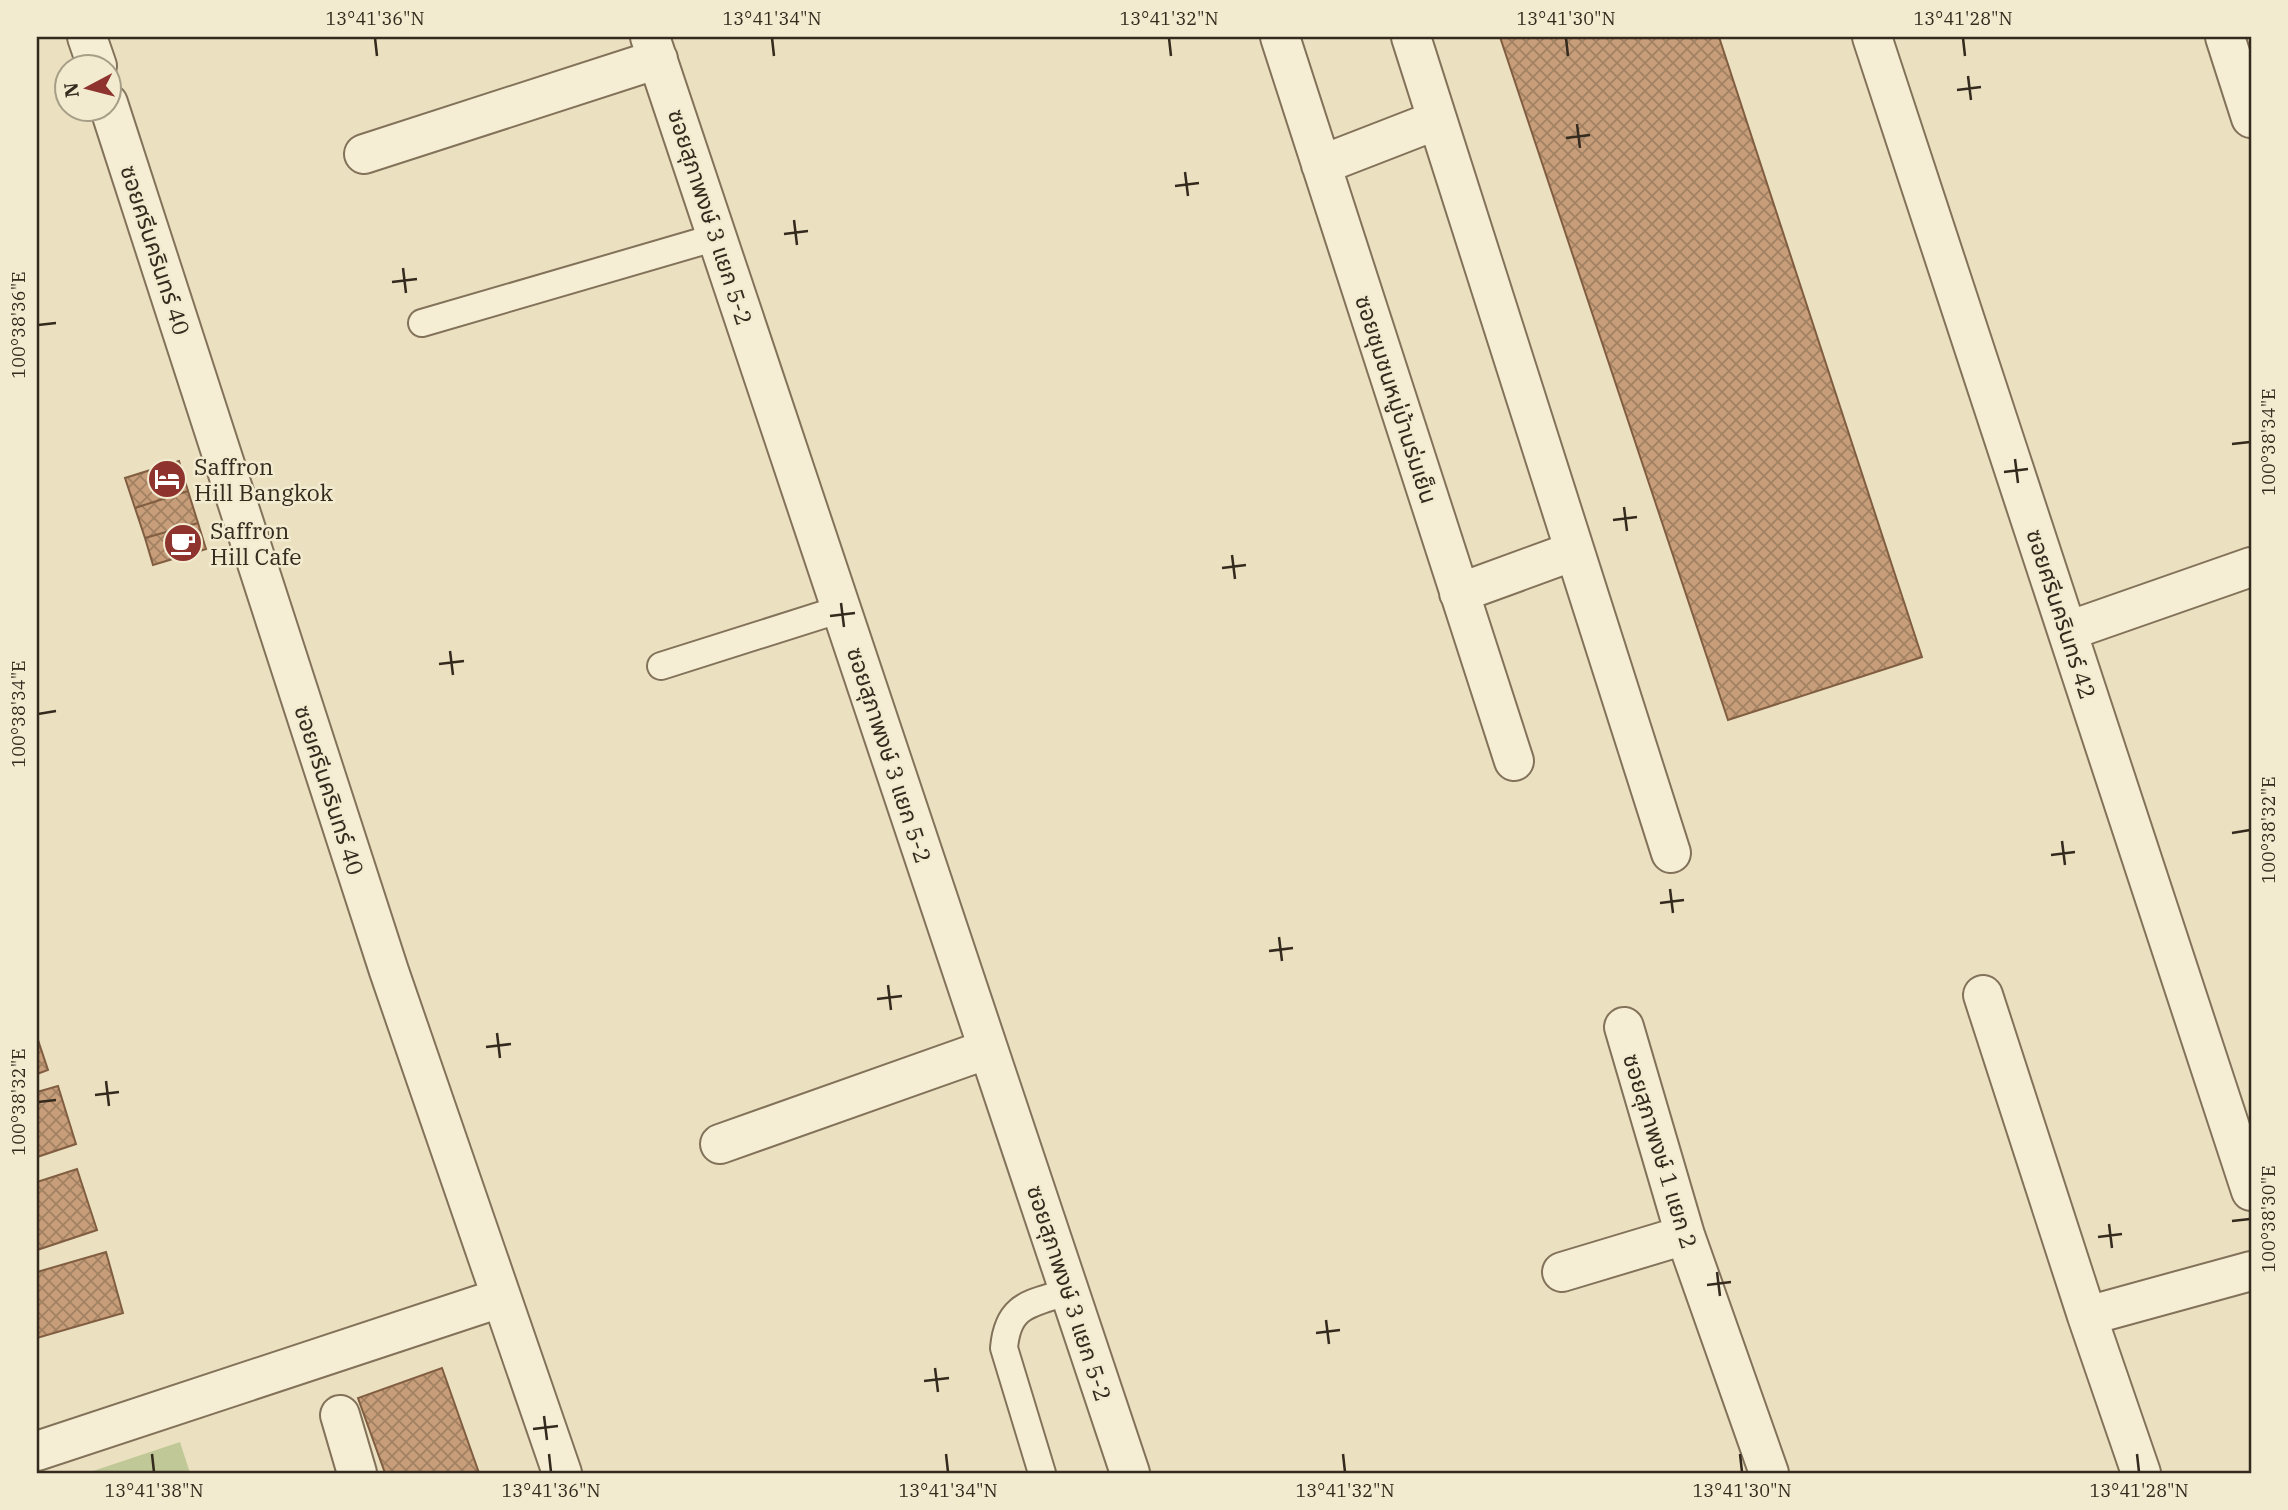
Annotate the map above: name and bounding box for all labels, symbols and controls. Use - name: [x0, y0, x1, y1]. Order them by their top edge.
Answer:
- text: 13°41'36"N: [326, 7, 425, 30]
- text: 13°41'34"N: [723, 7, 822, 30]
- text: 13°41'32"N: [1120, 7, 1219, 30]
- text: 13°41'30"N: [1517, 7, 1616, 30]
- text: 13°41'28"N: [1914, 7, 2013, 30]
- north arrow: [52, 52, 122, 122]
- text: N: [58, 81, 84, 99]
- street label: ซอยสุภาพงษ์ 3 แยก 5-2: [662, 105, 760, 329]
- street label: ซอยศรีนครินทร์ 40: [114, 161, 198, 339]
- text: 100°38'36"E: [7, 271, 30, 379]
- street label: ซอยชุมชนหมู่บ้านร่มเย็น: [1348, 291, 1445, 507]
- text: 100°38'34"E: [2257, 388, 2280, 496]
- place label: Saffron Hill Bangkok: [194, 451, 334, 507]
- hotel icon: Saffron Hill Bangkok: [146, 458, 188, 500]
- place label: Saffron Hill Cafe: [210, 515, 302, 571]
- cafe icon: Saffron Hill Cafe: [162, 522, 204, 564]
- street label: ซอยศรีนครินทร์ 42: [2020, 525, 2104, 703]
- street label: ซอยสุภาพงษ์ 3 แยก 5-2: [841, 643, 939, 867]
- text: 100°38'34"E: [7, 660, 30, 768]
- street label: ซอยศรีนครินทร์ 40: [288, 701, 372, 879]
- text: 100°38'32"E: [2257, 776, 2280, 884]
- text: 100°38'32"E: [7, 1048, 30, 1156]
- street label: ซอยสุภาพงษ์ 1 แยก 2: [1617, 1050, 1705, 1252]
- text: 100°38'30"E: [2257, 1165, 2280, 1273]
- street label: ซอยสุภาพงษ์ 3 แยก 5-2: [1021, 1181, 1119, 1405]
- text: 13°41'38"N: [105, 1479, 204, 1502]
- text: 13°41'36"N: [502, 1479, 601, 1502]
- text: 13°41'34"N: [899, 1479, 998, 1502]
- text: 13°41'32"N: [1296, 1479, 1395, 1502]
- text: 13°41'30"N: [1693, 1479, 1792, 1502]
- text: 13°41'28"N: [2090, 1479, 2189, 1502]

